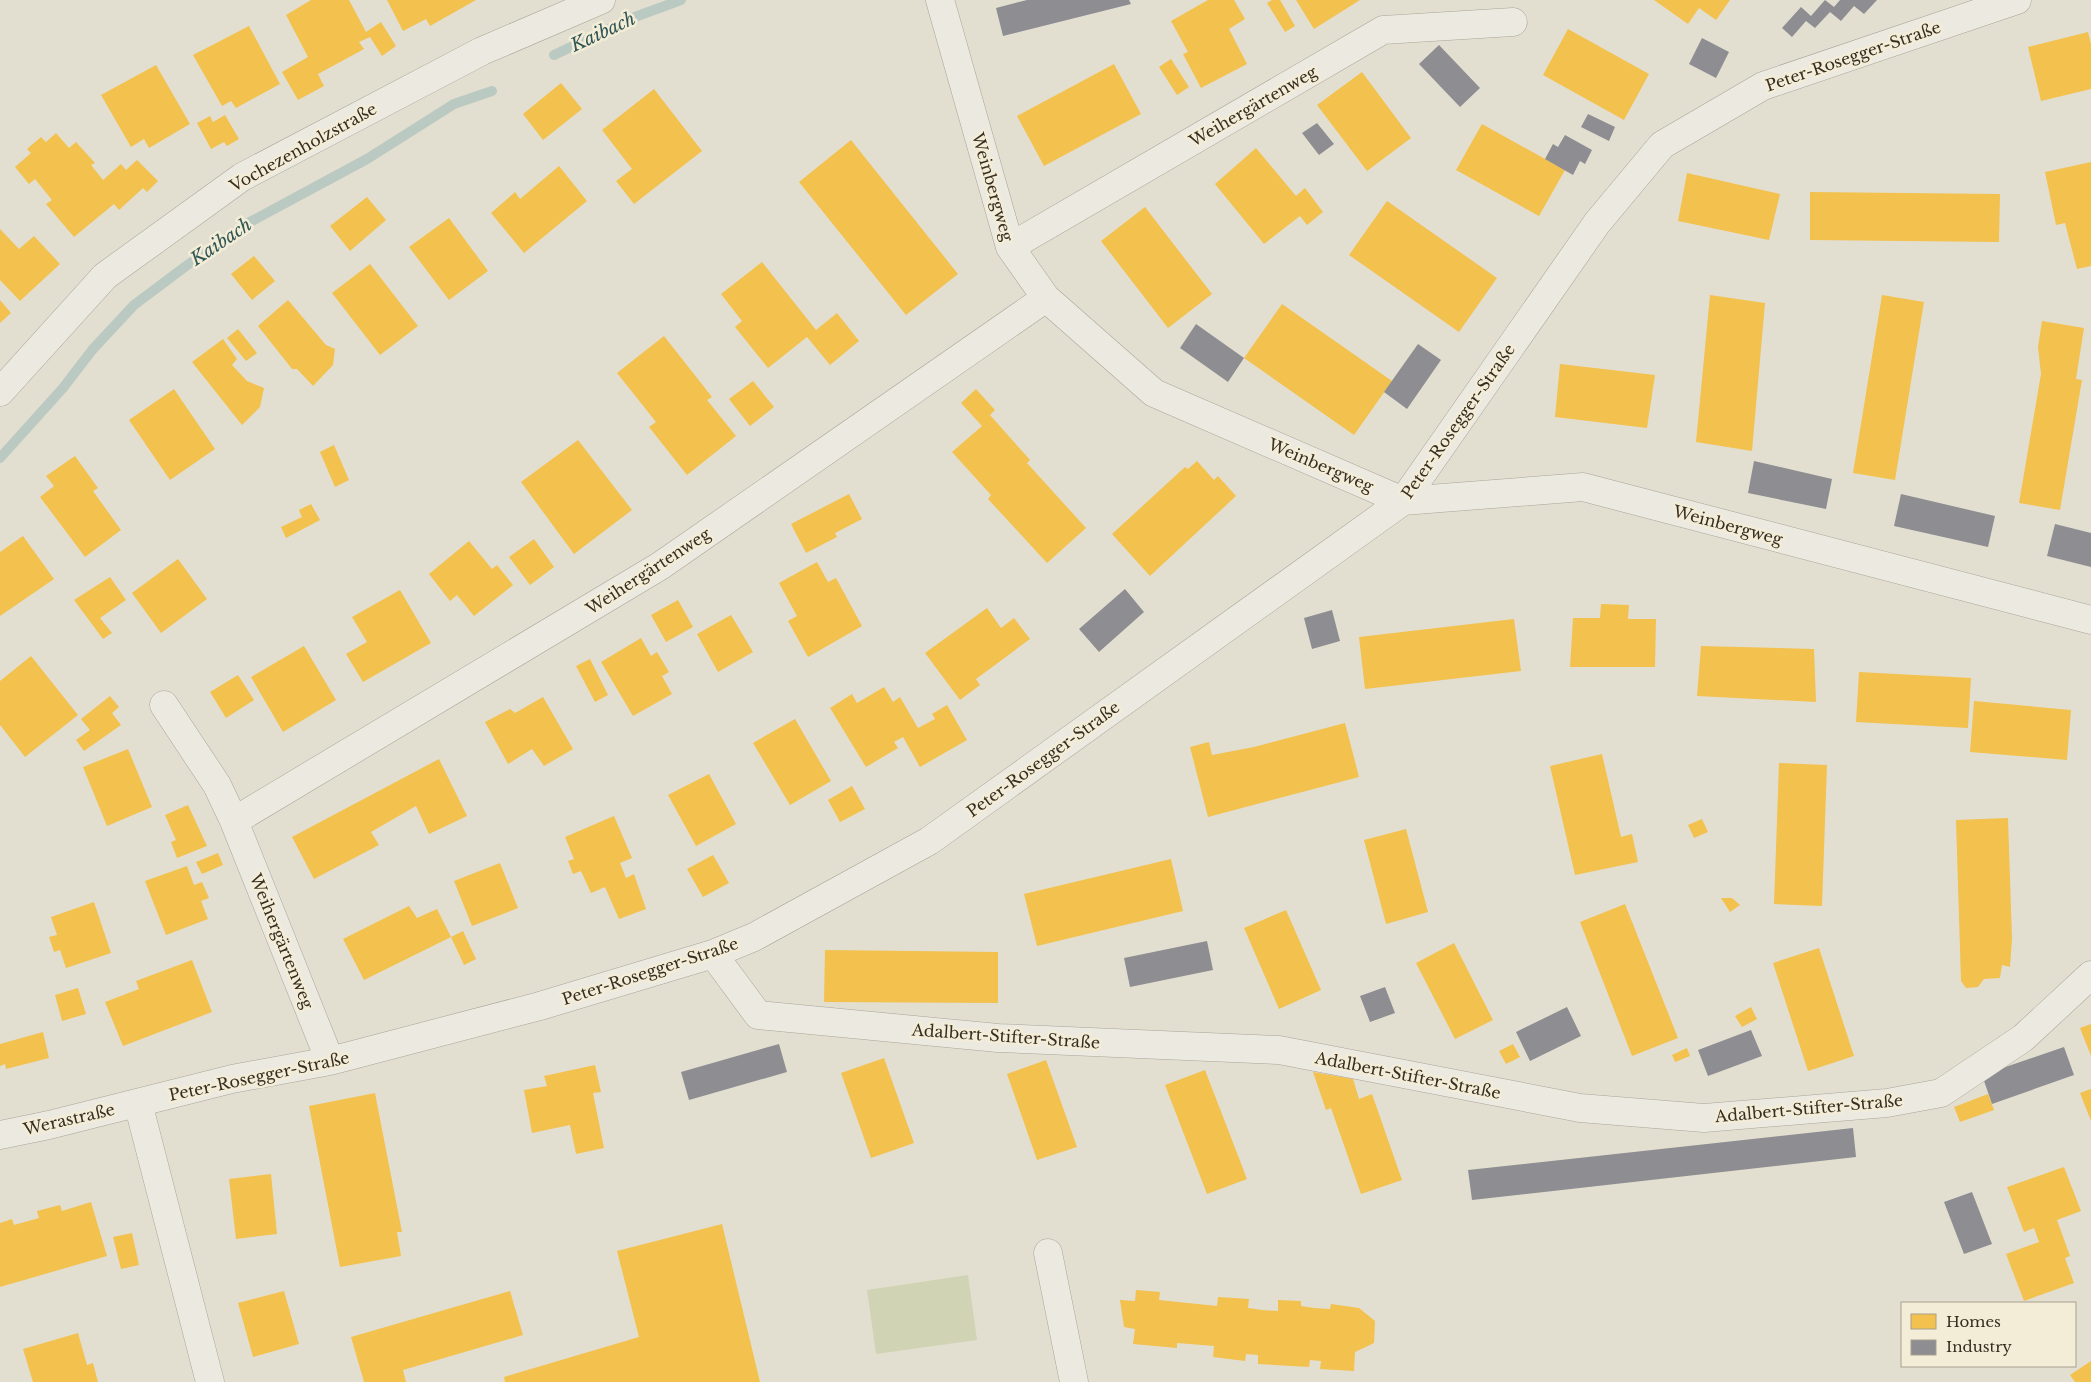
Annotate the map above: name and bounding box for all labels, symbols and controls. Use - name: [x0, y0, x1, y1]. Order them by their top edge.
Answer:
- water label: Kaibach: [566, 7, 639, 57]
- street label: Peter-Rosegger-Straße: [1763, 17, 1943, 95]
- street label: Weihergärtenweg: [1185, 61, 1321, 151]
- street label: Vochezenholzstraße: [225, 98, 380, 196]
- street label: Weinbergweg: [968, 129, 1018, 244]
- water label: Kaibach: [185, 214, 256, 271]
- street label: Peter-Rosegger-Straße: [1397, 340, 1519, 502]
- street label: Weinbergweg: [1265, 433, 1377, 496]
- street label: Weinbergweg: [1670, 501, 1785, 549]
- street label: Weihergärtenweg: [581, 523, 714, 619]
- street label: Peter-Rosegger-Straße: [963, 697, 1123, 821]
- street label: Weihergärtenweg: [245, 870, 318, 1012]
- street label: Peter-Rosegger-Straße: [559, 933, 741, 1009]
- street label: Adalbert-Stifter-Straße: [910, 1019, 1101, 1053]
- street label: Peter-Rosegger-Straße: [167, 1047, 351, 1105]
- street label: Adalbert-Stifter-Straße: [1313, 1047, 1502, 1103]
- street label: Adalbert-Stifter-Straße: [1713, 1090, 1904, 1126]
- street label: Werastraße: [20, 1099, 117, 1139]
- legend: [1901, 1302, 2076, 1367]
- text: Homes: [1946, 1312, 2001, 1331]
- text: Industry: [1946, 1337, 2012, 1356]

